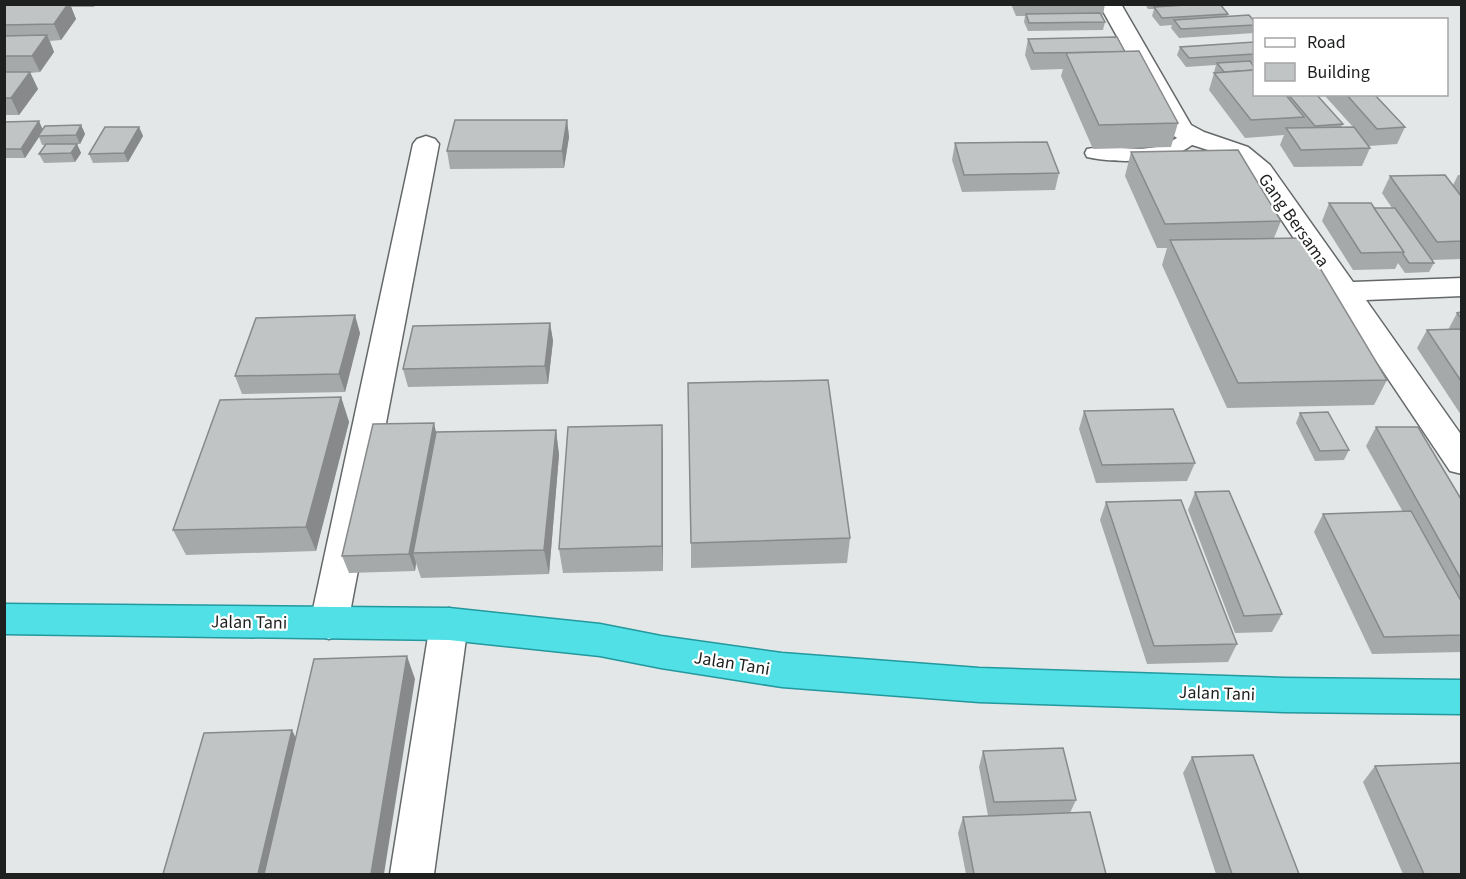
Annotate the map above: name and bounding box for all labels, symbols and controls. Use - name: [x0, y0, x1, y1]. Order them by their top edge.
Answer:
- legend: [1253, 18, 1448, 96]
- text: Road: [1307, 30, 1346, 55]
- text: Building: [1307, 60, 1370, 85]
- street label: Gang Bersama: [1252, 168, 1335, 272]
- street label: Jalan Tani: [211, 609, 287, 636]
- street label: Jalan Tani: [692, 645, 772, 682]
- street label: Jalan Tani: [1178, 680, 1256, 707]

